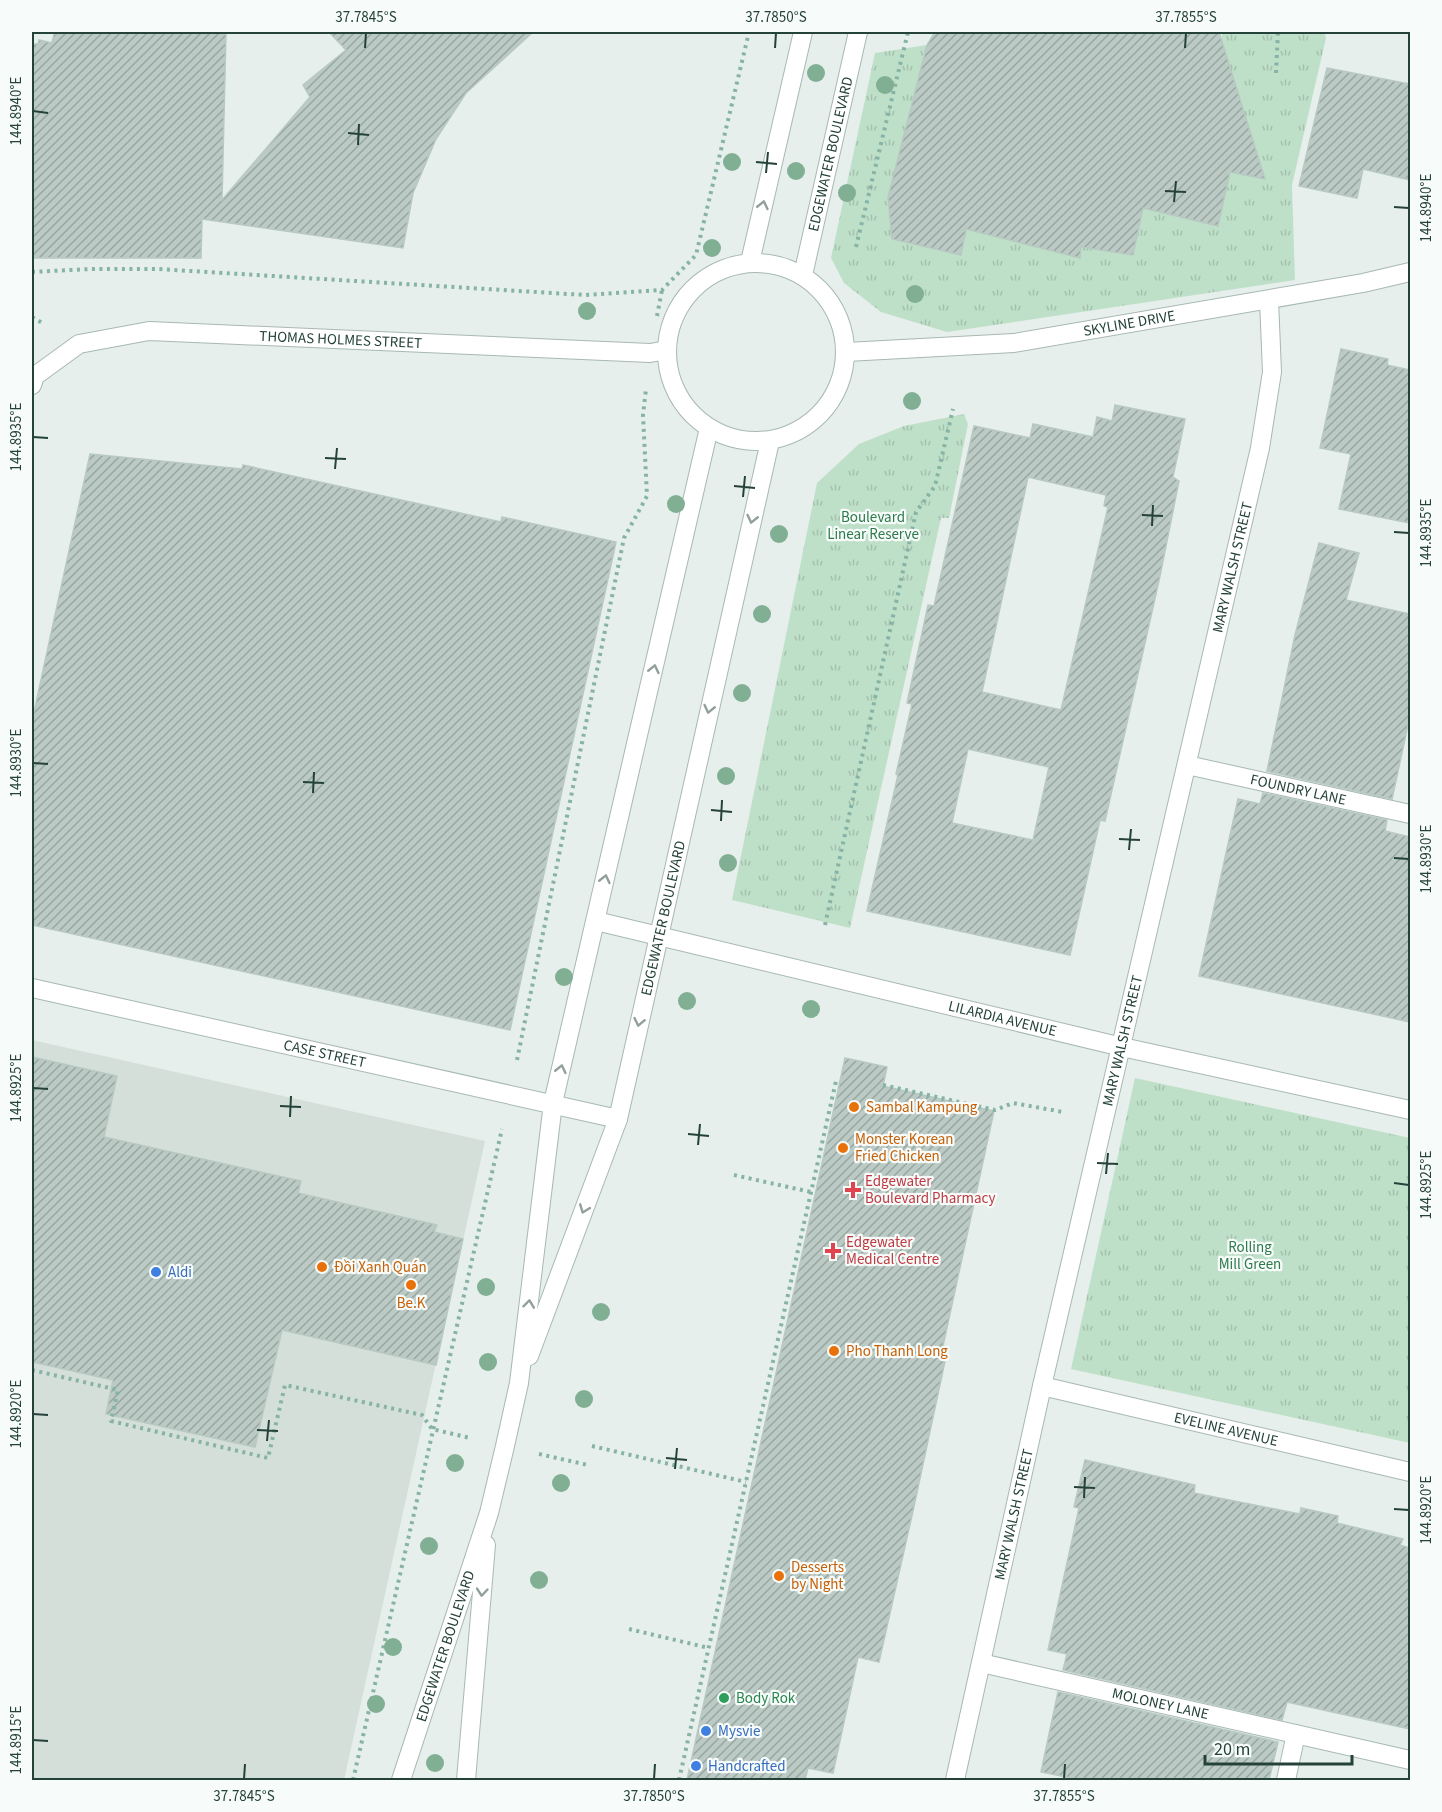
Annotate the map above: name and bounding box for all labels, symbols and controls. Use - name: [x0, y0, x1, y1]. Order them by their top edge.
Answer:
- text: 37.7845°S: [335, 7, 397, 28]
- text: 37.7850°S: [745, 7, 807, 28]
- text: 37.7855°S: [1155, 7, 1217, 28]
- street label: EDGEWATER BOULEVARD: [803, 75, 859, 234]
- text: 144.8940°E: [6, 77, 27, 145]
- text: 144.8940°E: [1416, 174, 1437, 242]
- one-way arrow: [756, 200, 769, 210]
- street label: SKYLINE DRIVE: [1082, 305, 1177, 342]
- street label: THOMAS HOLMES STREET: [259, 326, 423, 354]
- text: 144.8935°E: [6, 403, 27, 471]
- text: 144.8935°E: [1416, 499, 1437, 567]
- street label: MARY WALSH STREET: [1207, 500, 1258, 635]
- park label: Boulevard Linear Reserve: [827, 507, 919, 545]
- one-way arrow: [746, 513, 759, 523]
- one-way arrow: [646, 664, 659, 674]
- one-way arrow: [703, 704, 716, 714]
- text: 144.8930°E: [6, 729, 27, 797]
- street label: FOUNDRY LANE: [1248, 769, 1348, 811]
- text: 144.8930°E: [1416, 825, 1437, 893]
- street label: EDGEWATER BOULEVARD: [636, 839, 691, 998]
- one-way arrow: [598, 875, 611, 885]
- street label: MARY WALSH STREET: [1097, 973, 1148, 1108]
- street label: LILARDIA AVENUE: [946, 996, 1059, 1042]
- one-way arrow: [633, 1017, 646, 1027]
- street label: CASE STREET: [281, 1035, 368, 1073]
- text: 144.8925°E: [6, 1054, 27, 1122]
- one-way arrow: [554, 1065, 567, 1075]
- place label: Sambal Kampung: [866, 1097, 978, 1118]
- marker: Sambal Kampung: [847, 1100, 861, 1114]
- place label: Monster Korean Fried Chicken: [855, 1129, 954, 1167]
- marker: Monster Korean Fried Chicken: [836, 1141, 850, 1155]
- text: 144.8925°E: [1416, 1151, 1437, 1219]
- place label: Edgewater Boulevard Pharmacy: [865, 1171, 995, 1209]
- marker: Edgewater Boulevard Pharmacy: [846, 1183, 860, 1197]
- one-way arrow: [579, 1203, 592, 1214]
- place label: Edgewater Medical Centre: [846, 1232, 939, 1270]
- park label: Rolling Mill Green: [1219, 1237, 1281, 1275]
- marker: Edgewater Medical Centre: [824, 1242, 842, 1260]
- place label: Đồi Xanh Quán: [334, 1257, 427, 1278]
- marker: Đồi Xanh Quán: [315, 1260, 329, 1274]
- place label: Aldi: [168, 1262, 192, 1283]
- marker: Aldi: [149, 1265, 163, 1279]
- marker: Be.K: [404, 1278, 418, 1292]
- place label: Be.K: [397, 1293, 426, 1314]
- one-way arrow: [522, 1299, 534, 1308]
- place label: Pho Thanh Long: [846, 1341, 948, 1362]
- marker: Pho Thanh Long: [827, 1344, 841, 1358]
- text: 144.8920°E: [6, 1380, 27, 1448]
- street label: EVELINE AVENUE: [1172, 1407, 1280, 1452]
- street label: MARY WALSH STREET: [989, 1447, 1039, 1582]
- text: 144.8920°E: [1416, 1476, 1437, 1544]
- place label: Desserts by Night: [791, 1557, 844, 1595]
- street label: EDGEWATER BOULEVARD: [411, 1568, 480, 1725]
- marker: Desserts by Night: [772, 1569, 786, 1583]
- one-way arrow: [476, 1588, 489, 1597]
- street label: MOLONEY LANE: [1110, 1683, 1211, 1725]
- place label: Body Rok: [736, 1688, 796, 1709]
- marker: Body Rok: [717, 1691, 731, 1705]
- text: 144.8915°E: [6, 1706, 27, 1774]
- place label: Mysvie: [718, 1721, 760, 1742]
- marker: Mysvie: [699, 1724, 713, 1738]
- scale bar: [1205, 1728, 1352, 1766]
- text: 20 m: [1214, 1737, 1250, 1762]
- place label: Handcrafted: [708, 1756, 786, 1777]
- marker: Handcrafted: [689, 1759, 703, 1773]
- text: 37.7845°S: [213, 1786, 275, 1807]
- text: 37.7850°S: [623, 1786, 685, 1807]
- text: 37.7855°S: [1033, 1786, 1095, 1807]

